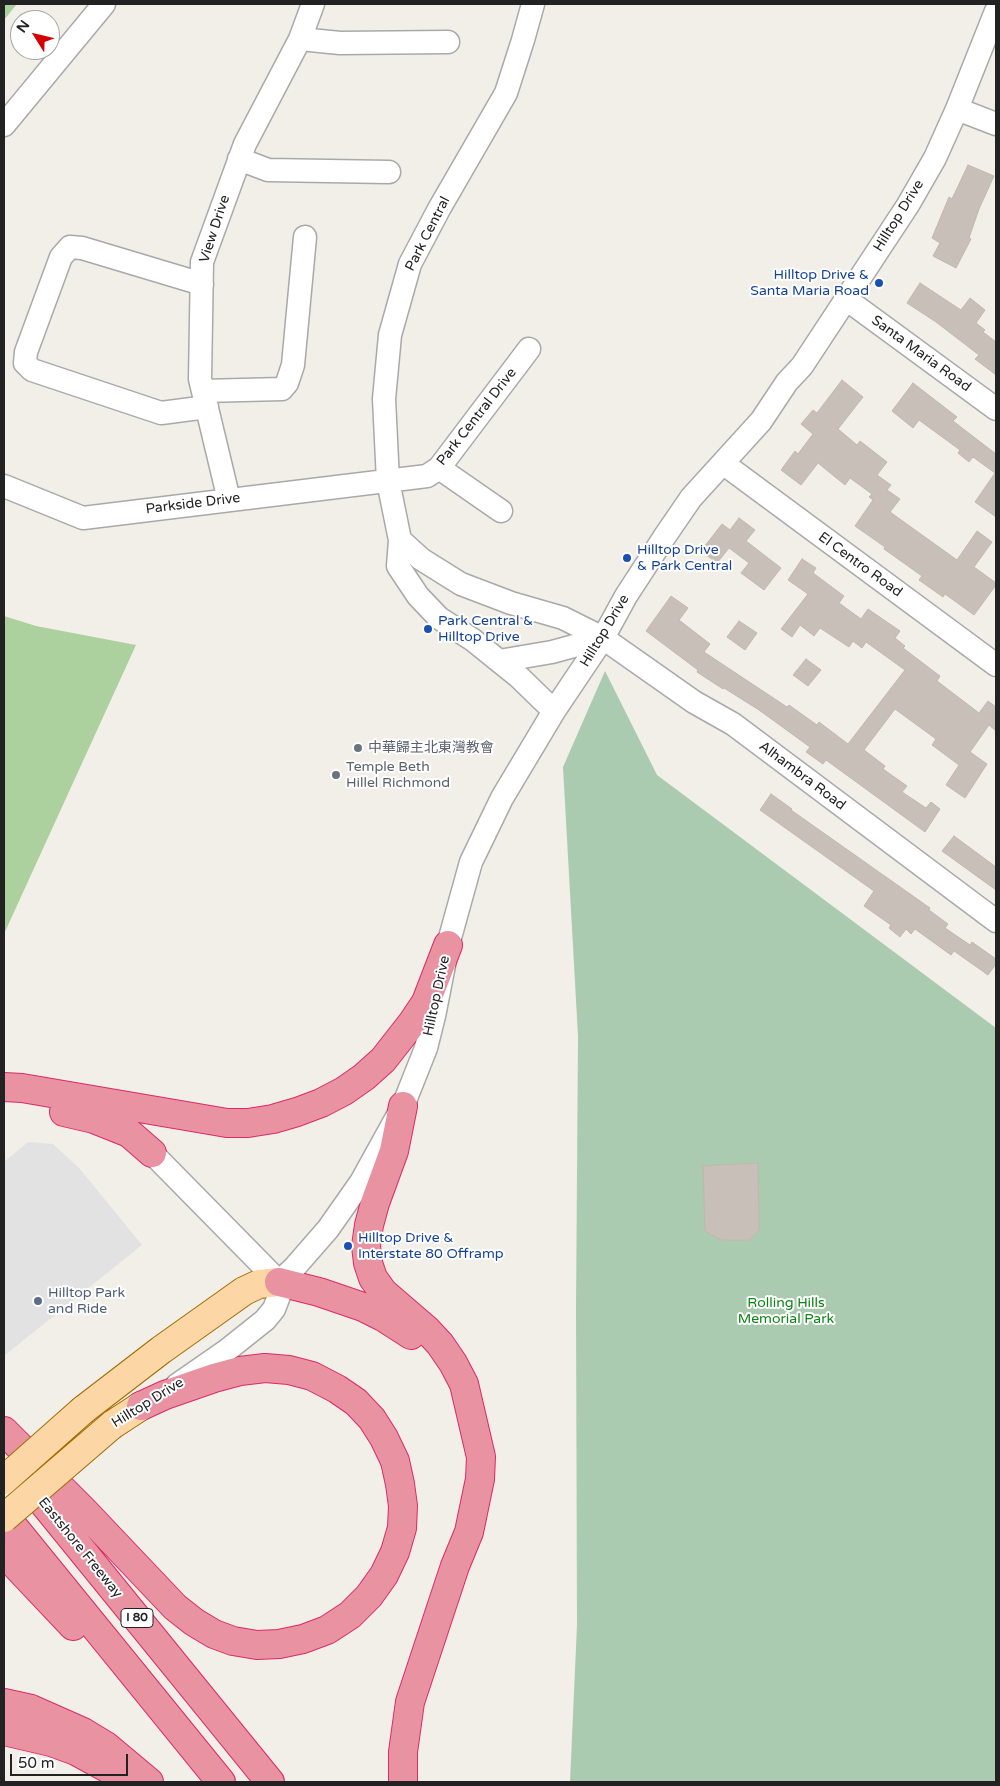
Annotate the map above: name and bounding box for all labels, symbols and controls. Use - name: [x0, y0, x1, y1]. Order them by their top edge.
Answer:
- north arrow: [10, 10, 60, 60]
- text: N: [13, 17, 33, 36]
- street label: Hilltop Drive: [870, 177, 928, 255]
- street label: View Drive: [196, 193, 234, 265]
- street label: Park Central: [402, 194, 454, 274]
- place label: Hilltop Drive & Santa Maria Road: [750, 267, 869, 300]
- marker: Hilltop Drive & Santa Maria Road: [873, 277, 885, 289]
- street label: Santa Maria Road: [868, 312, 974, 396]
- street label: Park Central Drive: [434, 365, 520, 469]
- street label: Parkside Drive: [145, 490, 241, 518]
- street label: El Centro Road: [815, 529, 905, 601]
- place label: Hilltop Drive & Park Central: [637, 542, 732, 574]
- marker: Hilltop Drive & Park Central: [621, 552, 633, 564]
- street label: Hilltop Drive: [577, 592, 633, 670]
- place label: Park Central & Hilltop Drive: [438, 613, 533, 646]
- marker: Park Central & Hilltop Drive: [422, 623, 434, 635]
- street label: Alhambra Road: [755, 738, 849, 814]
- place label: 中華歸主北東灣教會: [368, 740, 494, 756]
- marker: 中華歸主北東灣教會: [352, 742, 364, 754]
- place label: Temple Beth Hillel Richmond: [346, 759, 450, 792]
- marker: Temple Beth Hillel Richmond: [330, 769, 342, 781]
- street label: Hilltop Drive: [420, 954, 454, 1038]
- place label: Hilltop Drive & Interstate 80 Offramp: [358, 1230, 504, 1262]
- marker: Hilltop Drive & Interstate 80 Offramp: [342, 1240, 354, 1252]
- place label: Hilltop Park and Ride: [48, 1285, 125, 1318]
- marker: Hilltop Park and Ride: [32, 1295, 44, 1307]
- park label: Rolling Hills Memorial Park: [738, 1295, 834, 1328]
- street label: Hilltop Drive: [109, 1374, 187, 1432]
- street label: Eastshore Freeway: [34, 1494, 126, 1602]
- road number: I 80: [121, 1609, 153, 1628]
- scale bar: [12, 1744, 130, 1776]
- text: 50 m: [18, 1754, 55, 1772]

